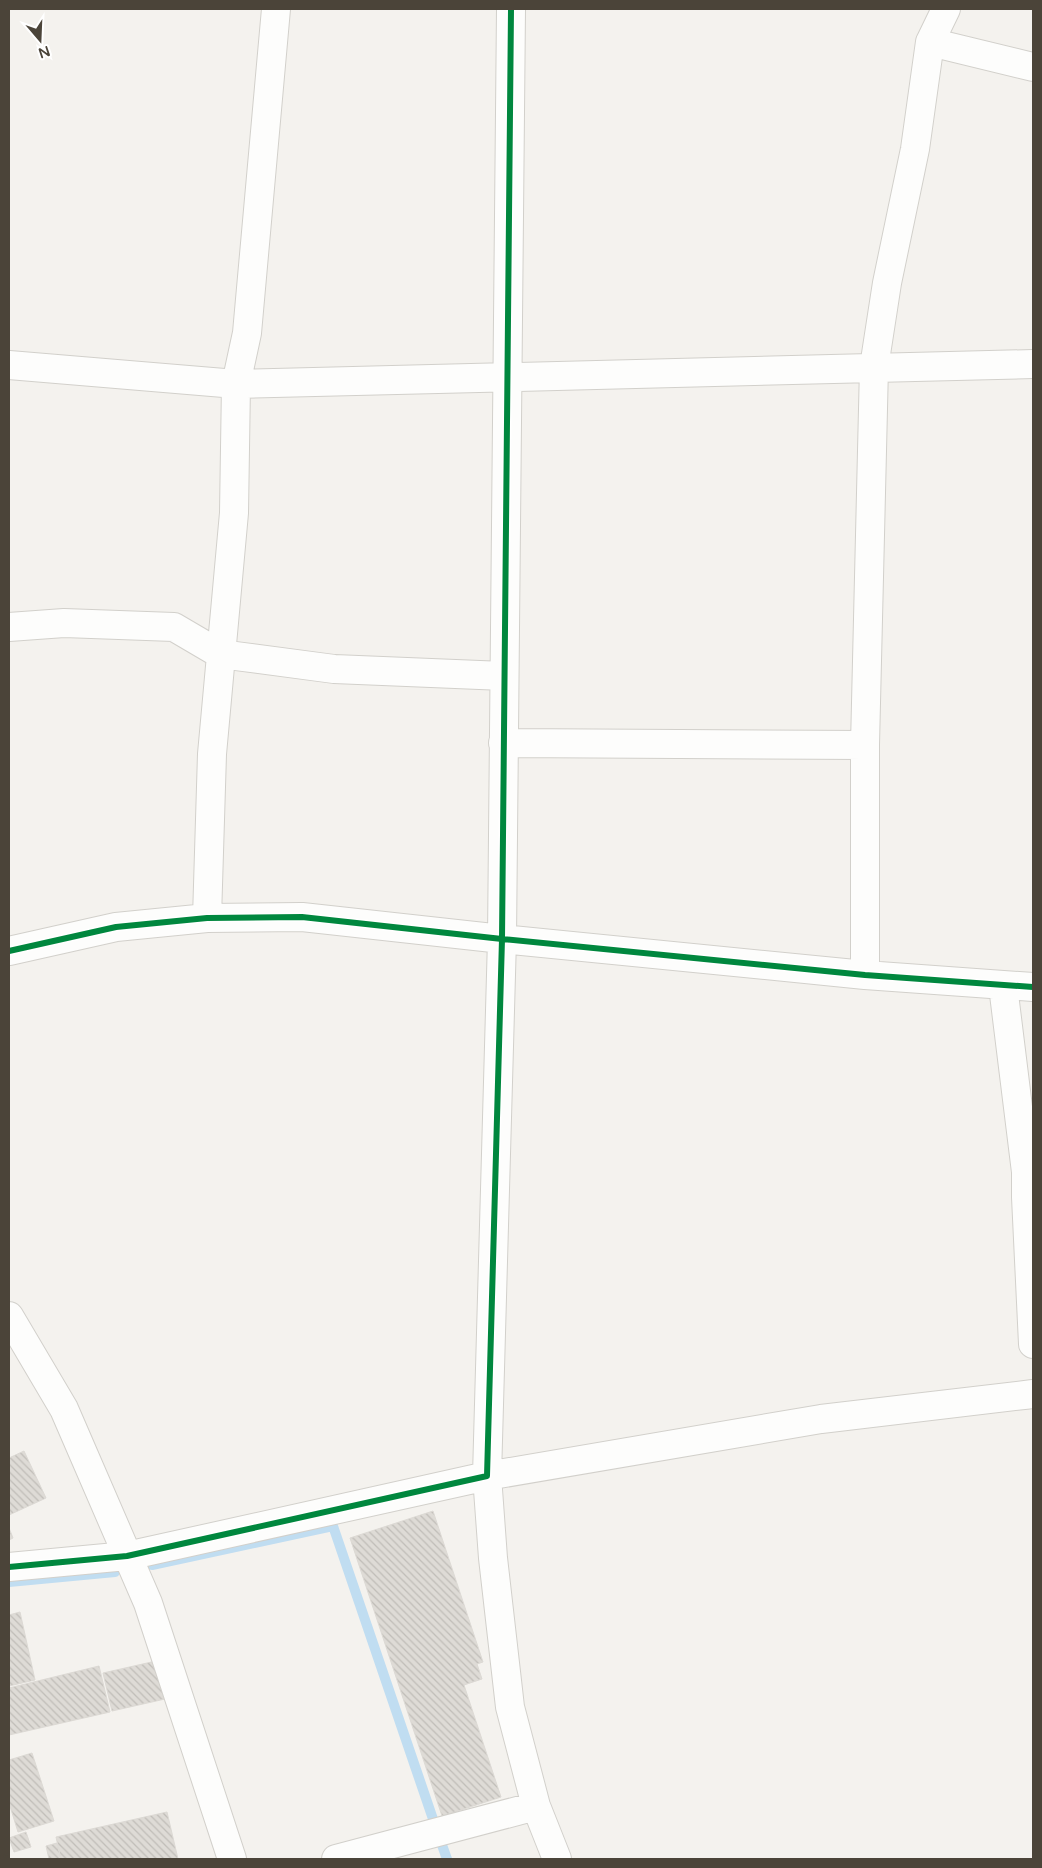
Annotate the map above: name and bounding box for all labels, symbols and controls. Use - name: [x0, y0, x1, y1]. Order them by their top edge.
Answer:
- north arrow: [15, 15, 65, 65]
- text: N: [36, 42, 52, 62]

